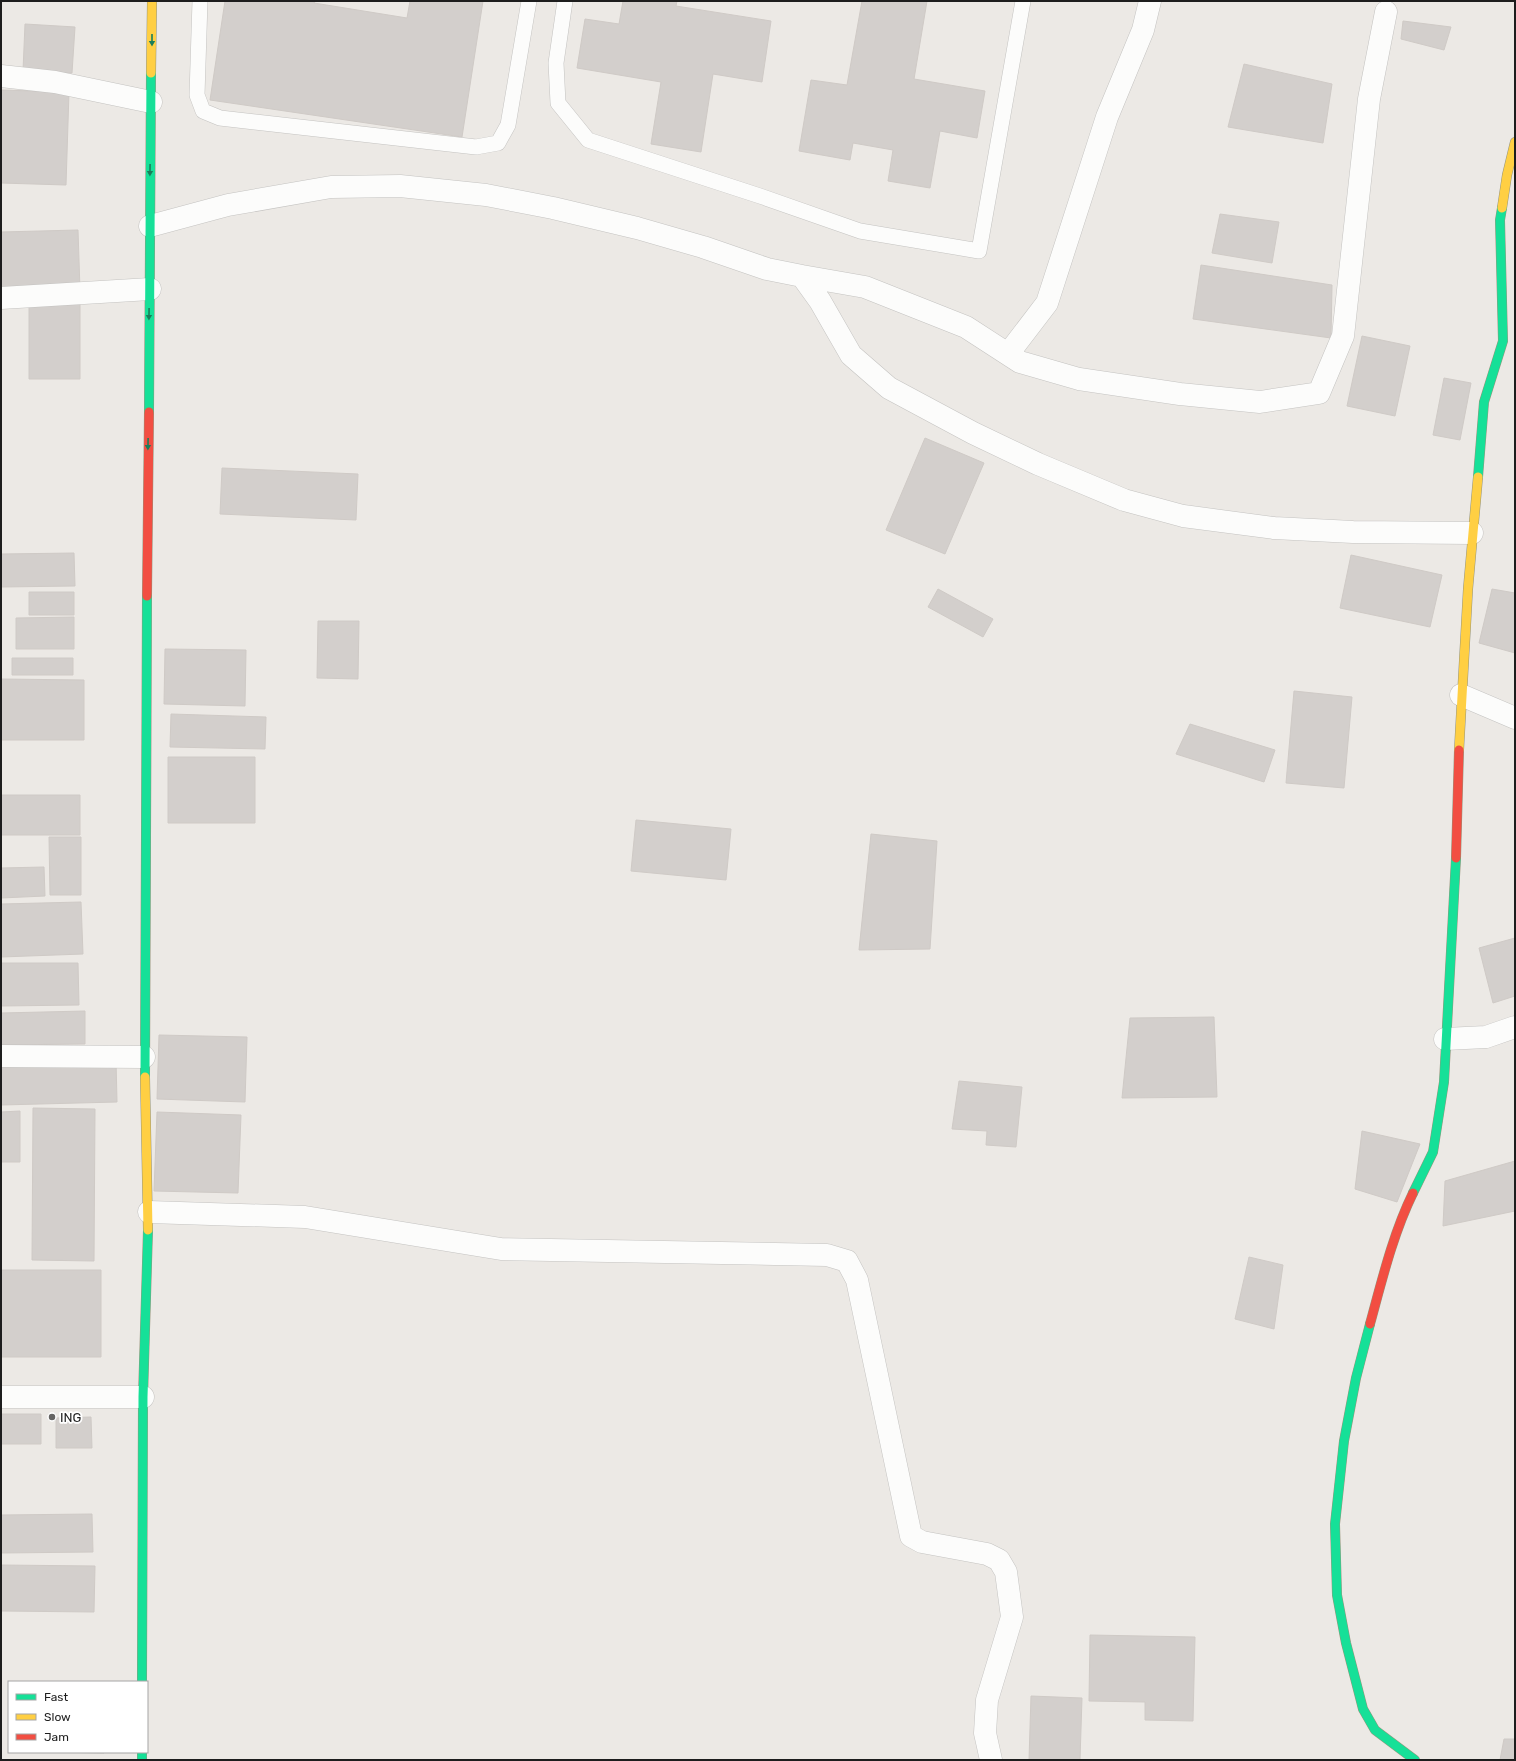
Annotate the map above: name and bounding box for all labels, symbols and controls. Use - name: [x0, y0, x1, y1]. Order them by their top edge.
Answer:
- one-way arrow: [149, 34, 155, 47]
- one-way arrow: [147, 164, 153, 177]
- one-way arrow: [146, 308, 152, 321]
- one-way arrow: [145, 438, 151, 451]
- place label: ING: [60, 1410, 82, 1425]
- marker: ING: [47, 1412, 57, 1422]
- legend: [8, 1681, 148, 1753]
- text: Fast: [44, 1690, 68, 1704]
- text: Slow: [44, 1710, 71, 1724]
- text: Jam: [44, 1730, 69, 1744]

